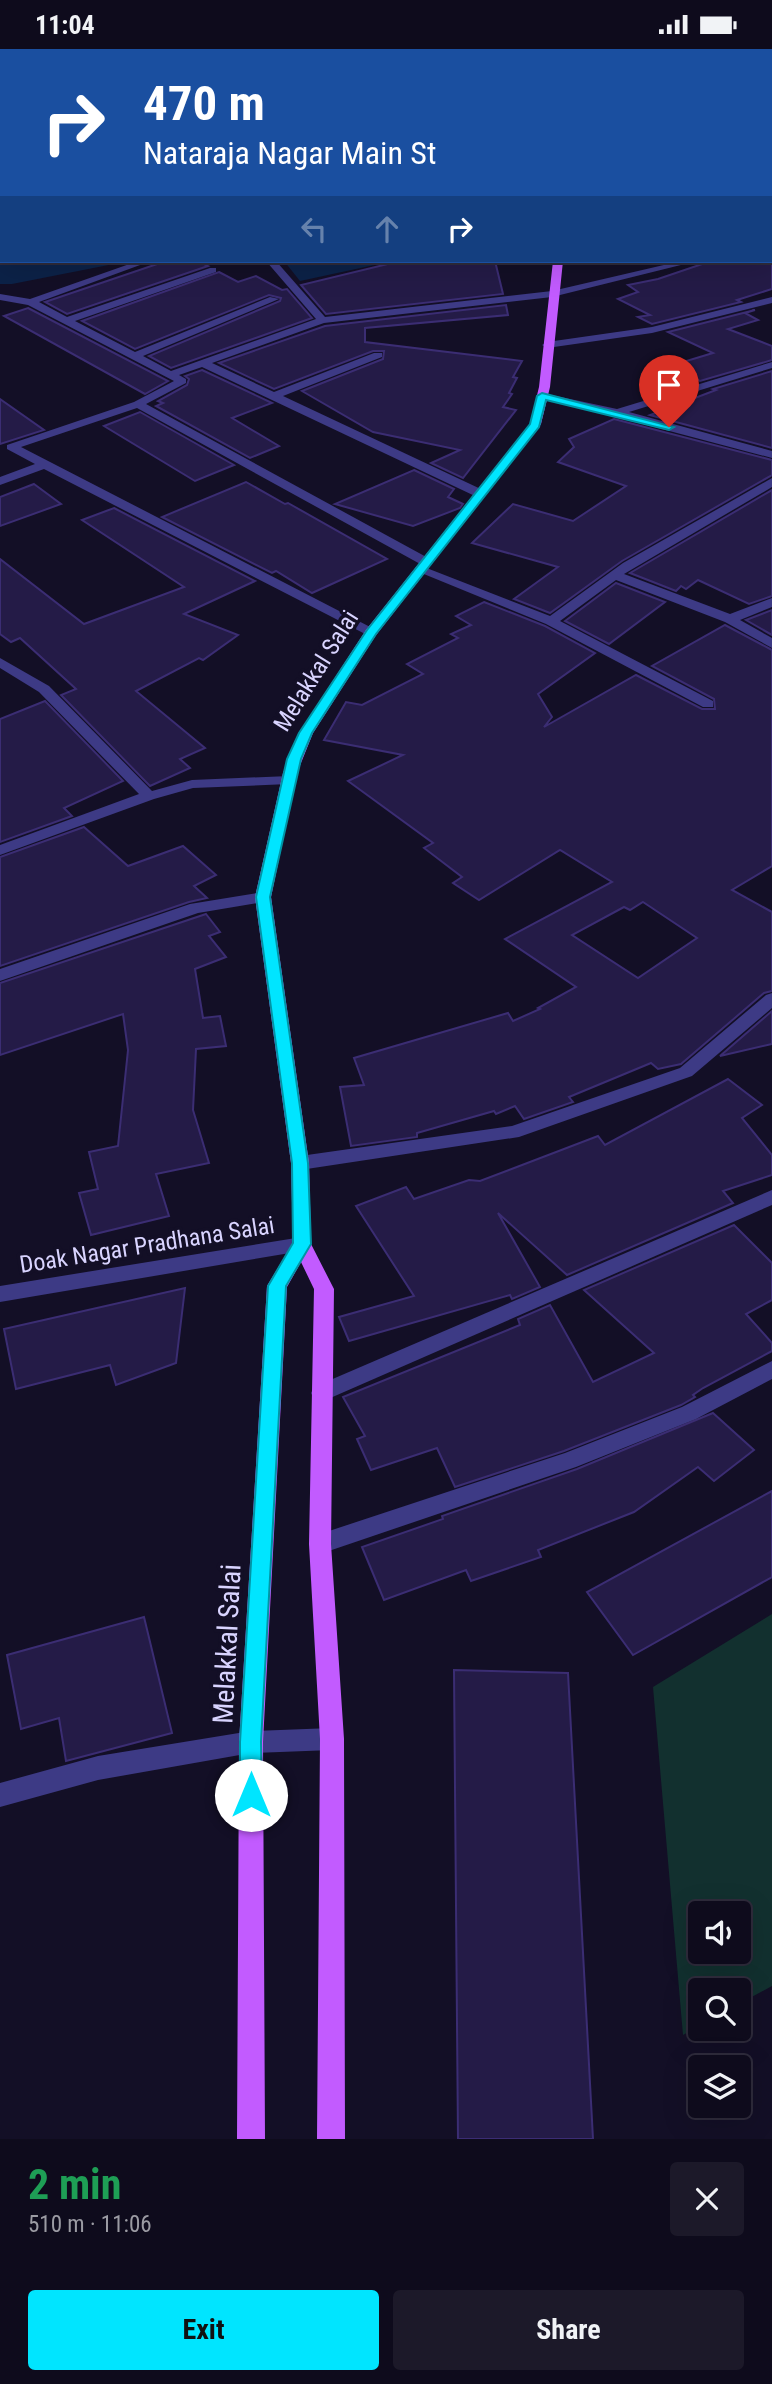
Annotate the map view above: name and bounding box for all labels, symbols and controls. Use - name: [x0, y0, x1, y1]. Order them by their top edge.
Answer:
- text: 11:04: [35, 10, 95, 40]
- text: 470 m: [143, 75, 265, 132]
- icon: right: [28, 77, 119, 168]
- text: Nataraja Nagar Main St: [143, 134, 436, 172]
- icon: left: [295, 210, 333, 248]
- icon: ahead: [368, 210, 406, 248]
- icon: right: [441, 210, 479, 248]
- pin: [639, 355, 699, 427]
- icon: arrive: [650, 366, 688, 404]
- street label: Melakkal Salai: [268, 605, 364, 737]
- street label: Doak Nagar Pradhana Salai: [17, 1211, 277, 1279]
- street label: Melakkal Salai: [206, 1563, 248, 1725]
- position arrow: [214, 1758, 288, 1832]
- map controls: [688, 1901, 751, 2118]
- button: sound: [688, 1901, 751, 1964]
- button: search: [688, 1978, 751, 2041]
- button: layers: [688, 2055, 751, 2118]
- text: 2 min: [28, 2160, 121, 2209]
- button: close: [670, 2162, 744, 2236]
- text: 510 m · 11:06: [28, 2211, 152, 2238]
- button: Exit: [28, 2290, 379, 2370]
- button: Share: [393, 2290, 744, 2370]

